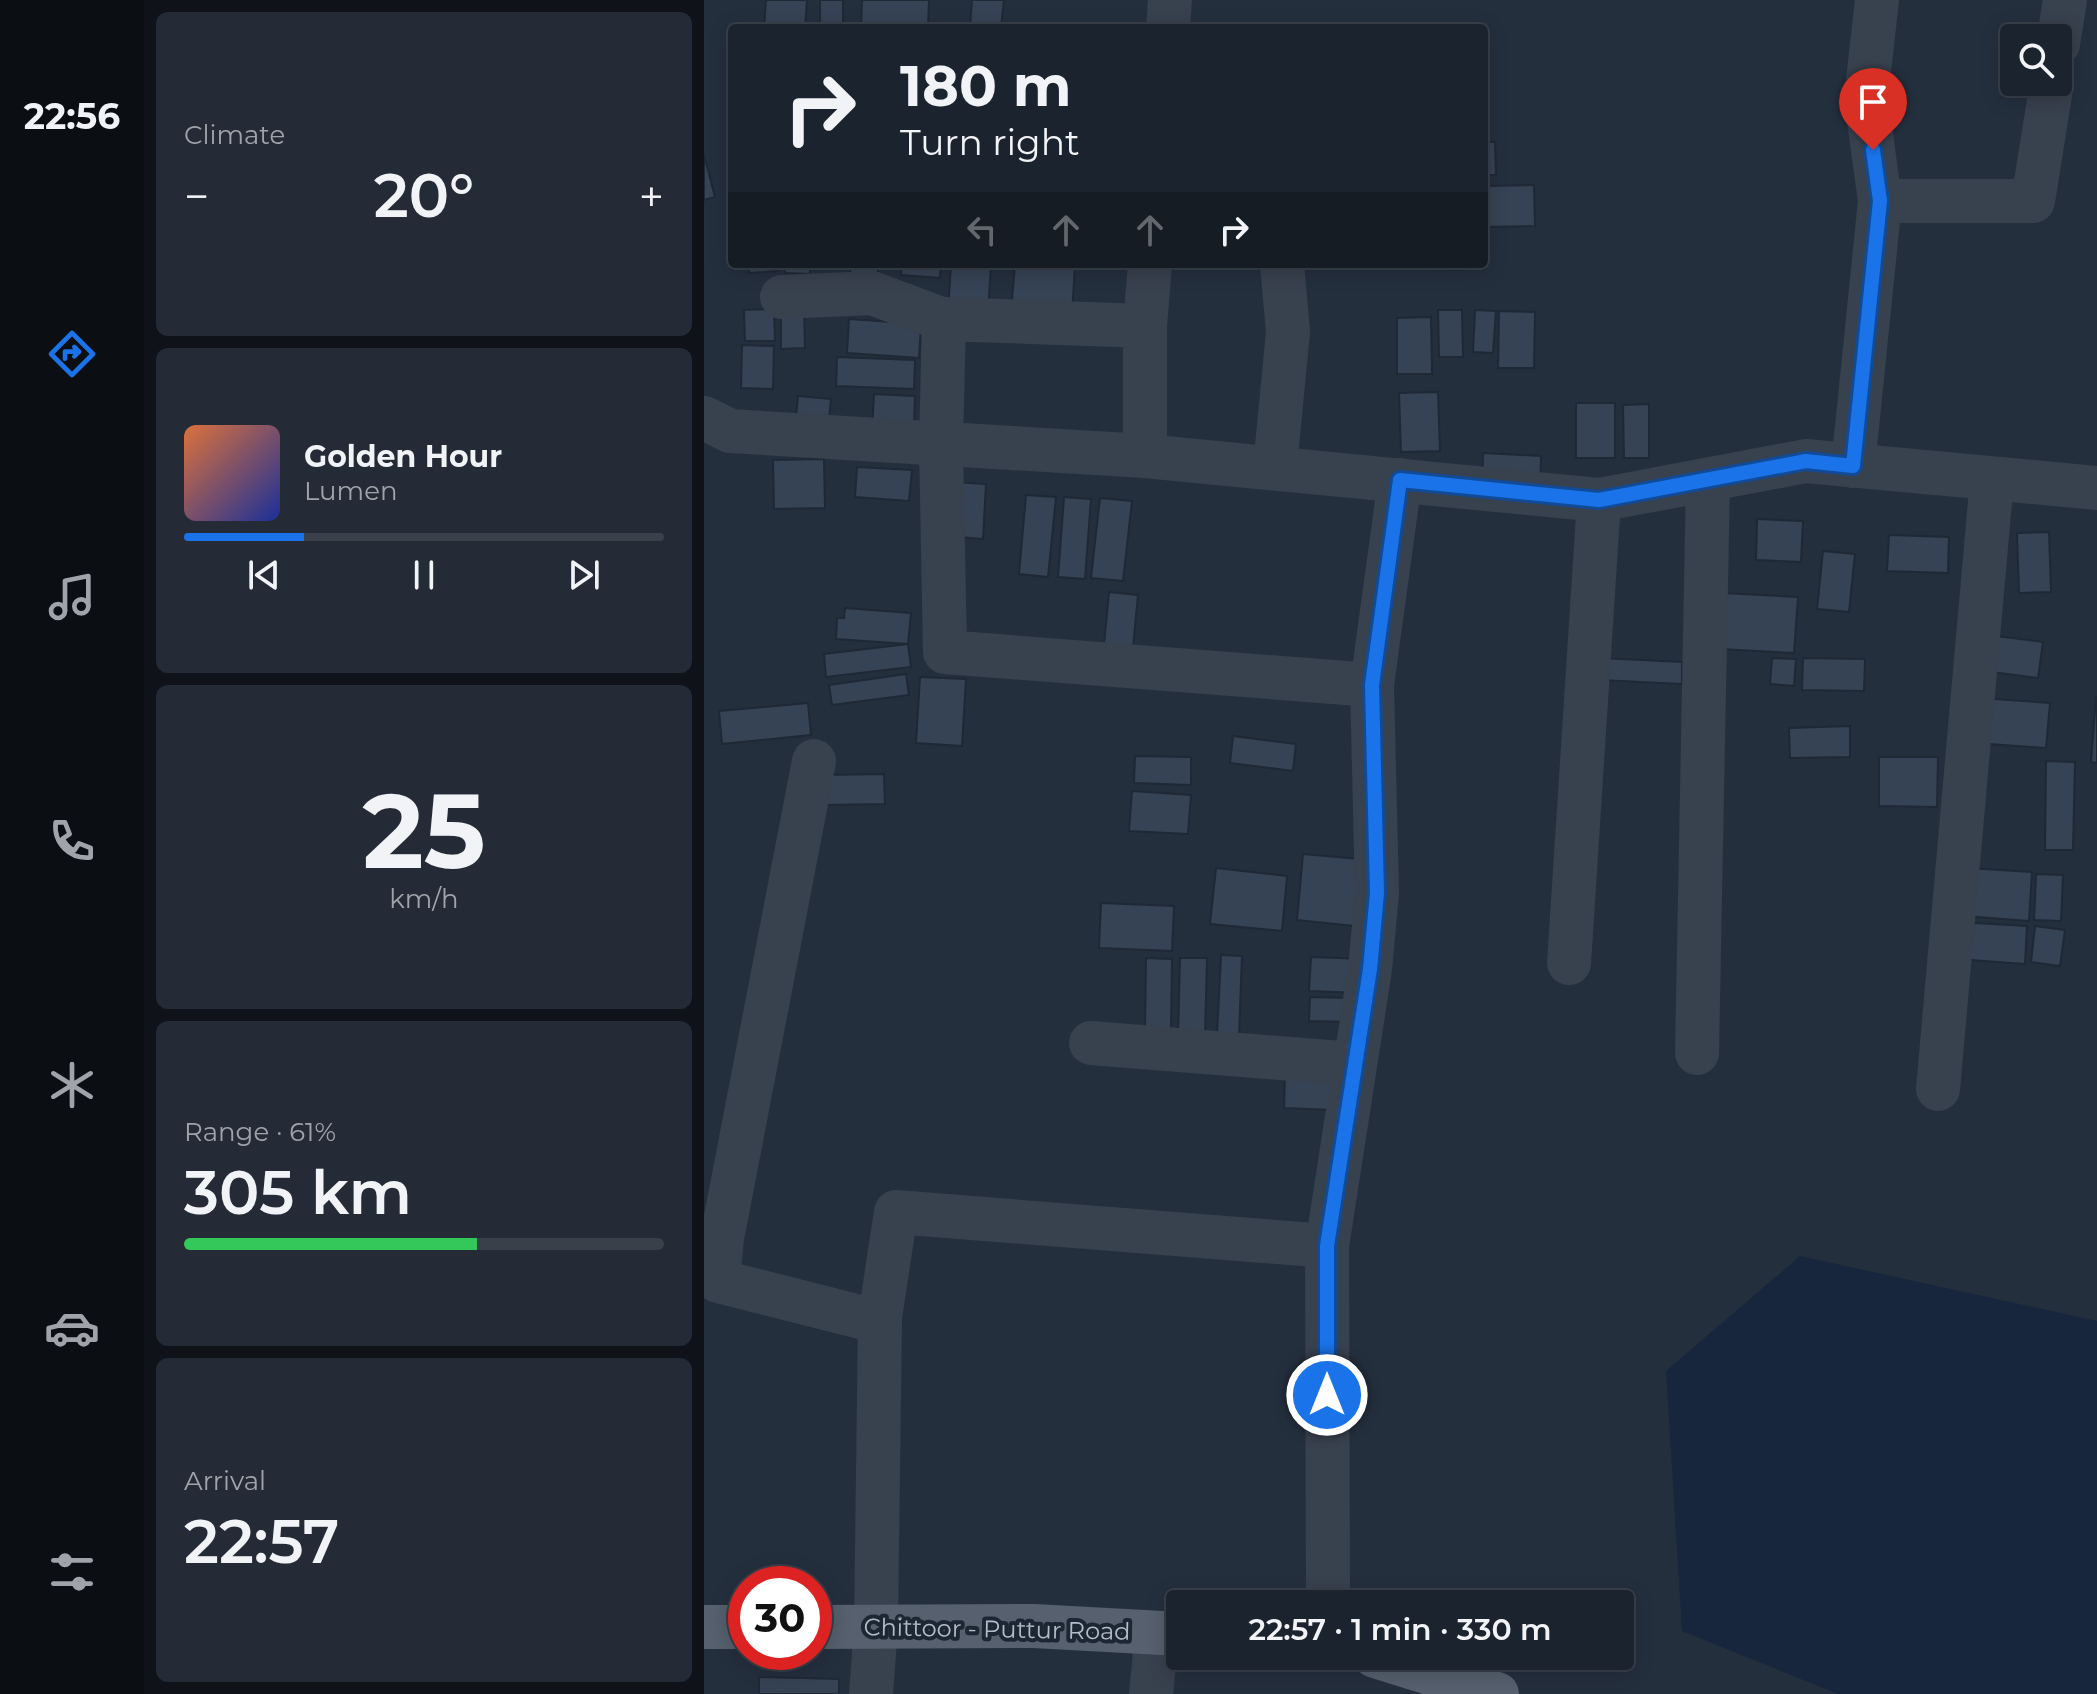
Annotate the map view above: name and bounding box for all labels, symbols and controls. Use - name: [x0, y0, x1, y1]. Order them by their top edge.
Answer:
- map controls: [2000, 24, 2072, 96]
- button: search: [2000, 24, 2072, 96]
- text: 180 m: [900, 52, 1072, 120]
- icon: right: [768, 56, 872, 160]
- pin: [1839, 68, 1907, 150]
- icon: arrive: [1851, 80, 1895, 124]
- text: 22:56: [24, 94, 120, 138]
- text: Climate: [184, 119, 285, 151]
- text: Turn right: [900, 120, 1080, 164]
- text: 20°: [374, 159, 474, 232]
- text: −: [184, 169, 209, 223]
- text: +: [639, 169, 664, 223]
- icon: left: [960, 208, 1004, 252]
- icon: ahead: [1044, 208, 1088, 252]
- icon: ahead: [1128, 208, 1172, 252]
- icon: right: [1212, 208, 1256, 252]
- icon: directions: [44, 326, 100, 382]
- text: Golden Hour: [304, 438, 502, 475]
- text: Lumen: [304, 475, 397, 507]
- icon: previous: [242, 553, 286, 597]
- icon: pause: [402, 553, 446, 597]
- icon: next: [562, 553, 606, 597]
- icon: music: [44, 569, 100, 625]
- text: 25: [362, 767, 486, 894]
- icon: phone: [44, 813, 100, 869]
- text: km/h: [389, 883, 459, 915]
- icon: climate: [44, 1057, 100, 1113]
- text: Range · 61%: [184, 1116, 336, 1148]
- text: 305 km: [184, 1156, 412, 1229]
- icon: car: [44, 1300, 100, 1356]
- position arrow: [1285, 1353, 1369, 1437]
- text: Arrival: [184, 1465, 266, 1497]
- text: 22:57: [184, 1505, 339, 1578]
- icon: filters: [44, 1544, 100, 1600]
- speed limit sign: 30: [728, 1566, 832, 1670]
- text: 22:57 · 1 min · 330 m: [1248, 1611, 1552, 1648]
- street label: Chittoor - Puttur Road: [863, 1612, 1131, 1646]

